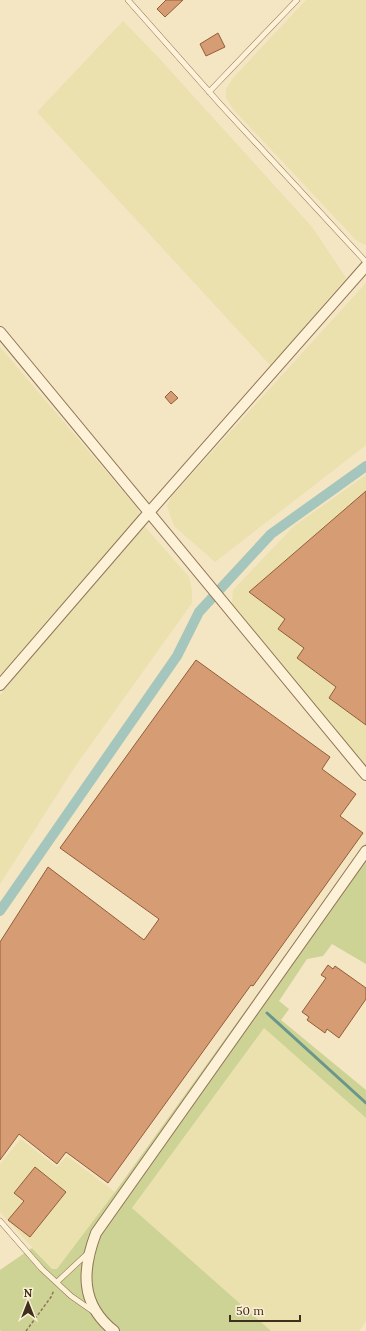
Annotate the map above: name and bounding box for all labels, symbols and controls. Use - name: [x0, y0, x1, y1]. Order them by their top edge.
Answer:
- north arrow: [8, 1283, 48, 1323]
- text: N: [24, 1286, 33, 1300]
- scale bar: [230, 1297, 300, 1323]
- text: 50 m: [236, 1303, 264, 1318]

